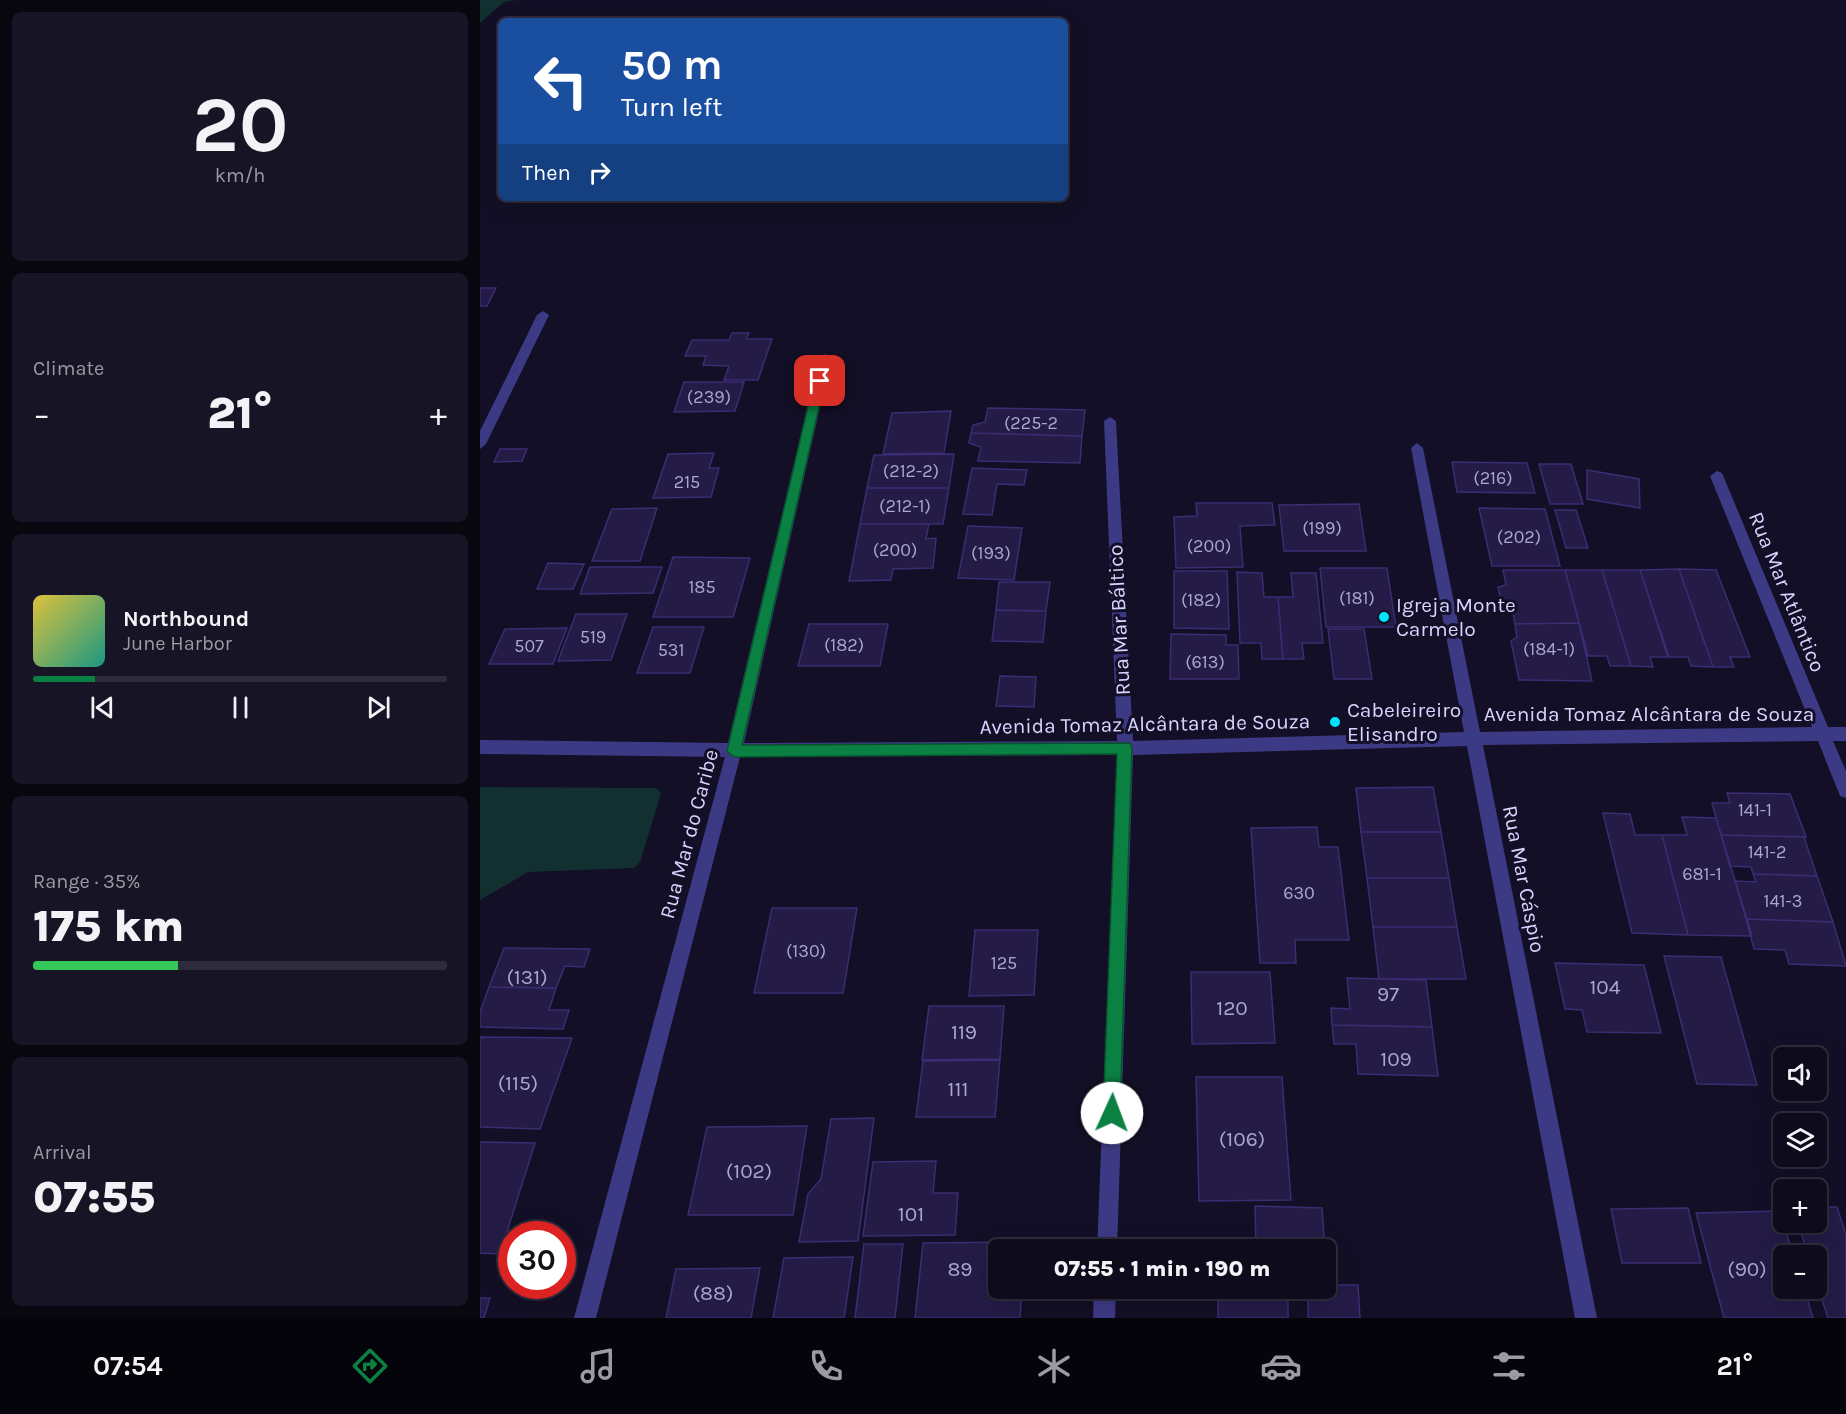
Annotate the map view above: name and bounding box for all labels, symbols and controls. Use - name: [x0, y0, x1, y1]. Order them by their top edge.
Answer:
- text: 50 m: [621, 40, 723, 90]
- icon: left: [522, 42, 600, 120]
- text: 20: [192, 79, 288, 171]
- text: Turn left: [621, 91, 722, 123]
- icon: right: [583, 156, 616, 189]
- text: Then: [522, 160, 571, 186]
- text: km/h: [215, 164, 265, 187]
- pin: [794, 355, 845, 406]
- text: Climate: [33, 357, 104, 380]
- icon: arrive: [803, 364, 836, 397]
- house number: (239): [687, 386, 731, 408]
- text: 21°: [207, 387, 273, 439]
- text: −: [33, 395, 50, 433]
- text: +: [430, 395, 447, 433]
- house number: (225-2: [1004, 412, 1058, 434]
- house number: (212-2): [883, 460, 939, 482]
- house number: (216): [1473, 467, 1513, 489]
- house number: 215: [674, 471, 700, 493]
- house number: (212-1): [879, 495, 931, 517]
- street label: Rua Mar Atlântico: [1744, 508, 1830, 676]
- house number: (199): [1302, 517, 1342, 539]
- house number: (202): [1497, 526, 1541, 548]
- house number: (200): [1187, 535, 1231, 557]
- house number: (200): [873, 539, 917, 561]
- house number: (193): [971, 542, 1011, 564]
- street label: Rua Mar Báltico: [1103, 544, 1135, 696]
- house number: 185: [688, 576, 716, 598]
- house number: (181): [1339, 587, 1375, 609]
- house number: (182): [1181, 589, 1221, 611]
- place label: Igreja Monte Carmelo: [1396, 593, 1516, 641]
- text: Northbound: [123, 606, 249, 632]
- marker: Igreja Monte Carmelo: [1377, 610, 1391, 624]
- house number: 519: [580, 626, 606, 648]
- text: June Harbor: [123, 632, 232, 655]
- house number: (182): [824, 634, 864, 656]
- house number: 507: [514, 635, 544, 657]
- house number: (184-1): [1523, 638, 1575, 660]
- house number: 531: [658, 639, 684, 661]
- house number: (613): [1185, 651, 1225, 673]
- icon: previous: [86, 691, 119, 724]
- icon: pause: [224, 691, 257, 724]
- icon: next: [362, 691, 395, 724]
- place label: Cabeleireiro Elisandro: [1347, 698, 1461, 746]
- street label: Avenida Tomaz Alcântara de Souza: [1484, 702, 1814, 726]
- street label: Avenida Tomaz Alcântara de Souza: [980, 709, 1310, 739]
- marker: Cabeleireiro Elisandro: [1328, 715, 1342, 729]
- street label: Rua Mar do Caribe: [655, 747, 723, 921]
- house number: 141-1: [1738, 799, 1772, 821]
- street label: Rua Mar Cáspio: [1498, 803, 1550, 955]
- house number: 141-2: [1748, 841, 1786, 863]
- house number: 681-1: [1682, 863, 1722, 885]
- text: Range · 35%: [33, 870, 141, 893]
- house number: 630: [1283, 882, 1315, 904]
- house number: 141-3: [1764, 890, 1802, 912]
- text: 175 km: [33, 900, 184, 952]
- house number: (130): [786, 940, 826, 962]
- house number: 125: [991, 952, 1017, 974]
- house number: (131): [506, 965, 548, 989]
- house number: 104: [1589, 975, 1621, 999]
- house number: 97: [1377, 982, 1399, 1006]
- house number: 120: [1216, 996, 1248, 1020]
- house number: 119: [951, 1020, 977, 1044]
- house number: 109: [1380, 1047, 1412, 1071]
- map controls: [1773, 1047, 1827, 1299]
- button: sound: [1773, 1047, 1827, 1101]
- house number: (115): [498, 1071, 538, 1095]
- house number: 111: [948, 1077, 968, 1101]
- position arrow: [1080, 1081, 1144, 1145]
- button: layers: [1773, 1113, 1827, 1167]
- house number: (106): [1219, 1127, 1265, 1151]
- text: Arrival: [33, 1141, 92, 1164]
- house number: (102): [726, 1159, 772, 1183]
- text: 07:55: [33, 1171, 155, 1223]
- button: +: [1773, 1179, 1827, 1233]
- house number: 101: [898, 1202, 924, 1226]
- speed limit sign: 30: [498, 1221, 576, 1299]
- button: −: [1773, 1245, 1827, 1299]
- text: 07:55 · 1 min · 190 m: [1054, 1256, 1270, 1282]
- house number: 89: [947, 1257, 973, 1281]
- house number: (90): [1727, 1257, 1767, 1281]
- house number: (88): [693, 1281, 733, 1305]
- icon: directions: [349, 1345, 391, 1387]
- icon: music: [577, 1345, 619, 1387]
- icon: phone: [805, 1345, 847, 1387]
- icon: climate: [1033, 1345, 1075, 1387]
- icon: car: [1260, 1345, 1302, 1387]
- icon: filters: [1488, 1345, 1530, 1387]
- text: 07:54: [93, 1350, 163, 1382]
- text: 21°: [1716, 1350, 1753, 1382]

